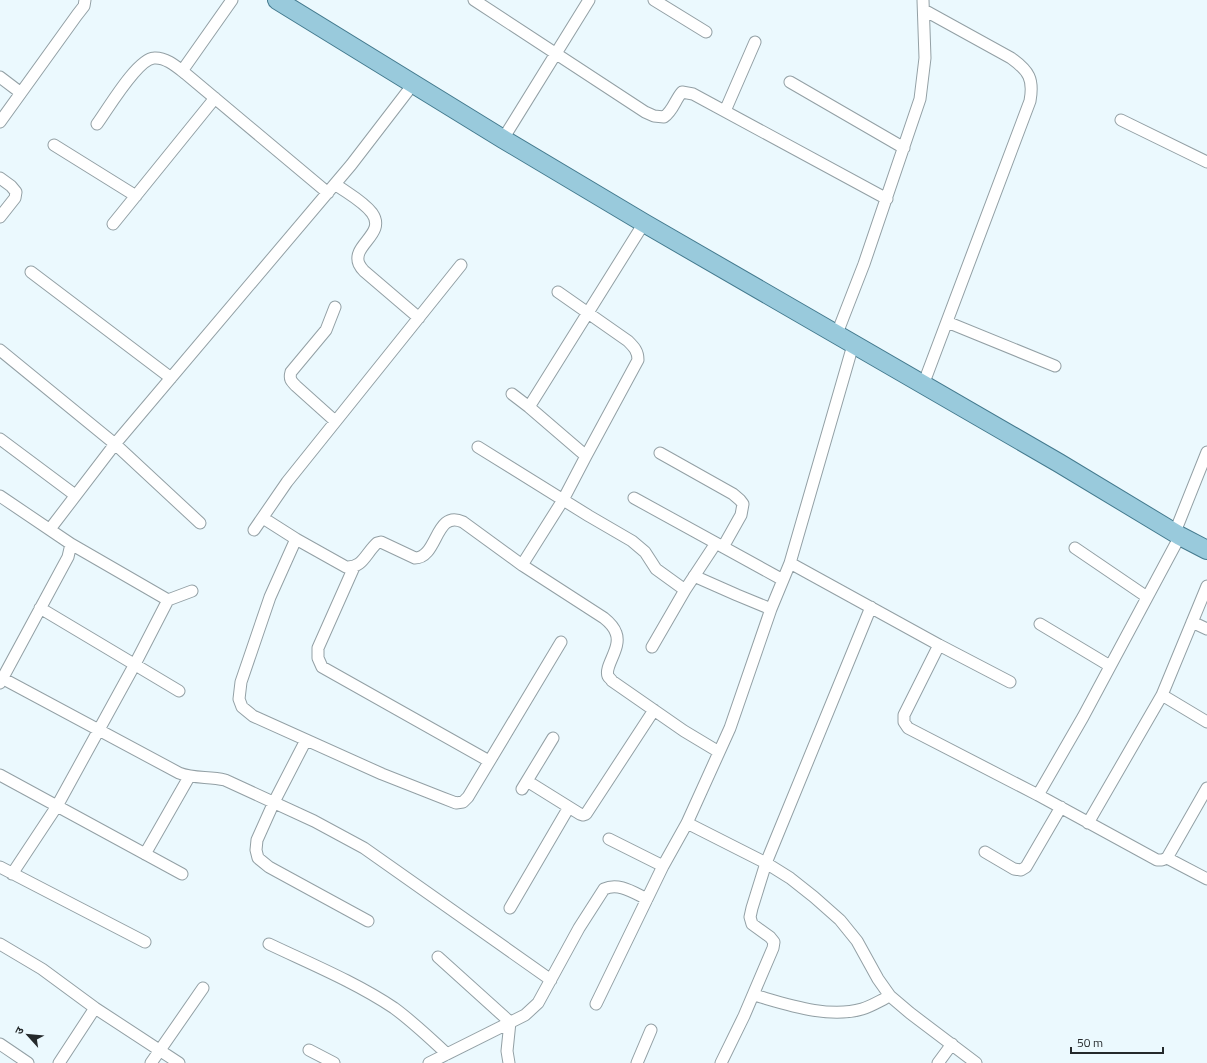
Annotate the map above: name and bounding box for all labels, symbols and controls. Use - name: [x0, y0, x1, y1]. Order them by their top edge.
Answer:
- north arrow: [8, 1015, 48, 1055]
- text: उ: [11, 1023, 28, 1037]
- scale bar: [1071, 1029, 1163, 1055]
- text: 50 m: [1077, 1033, 1103, 1052]

